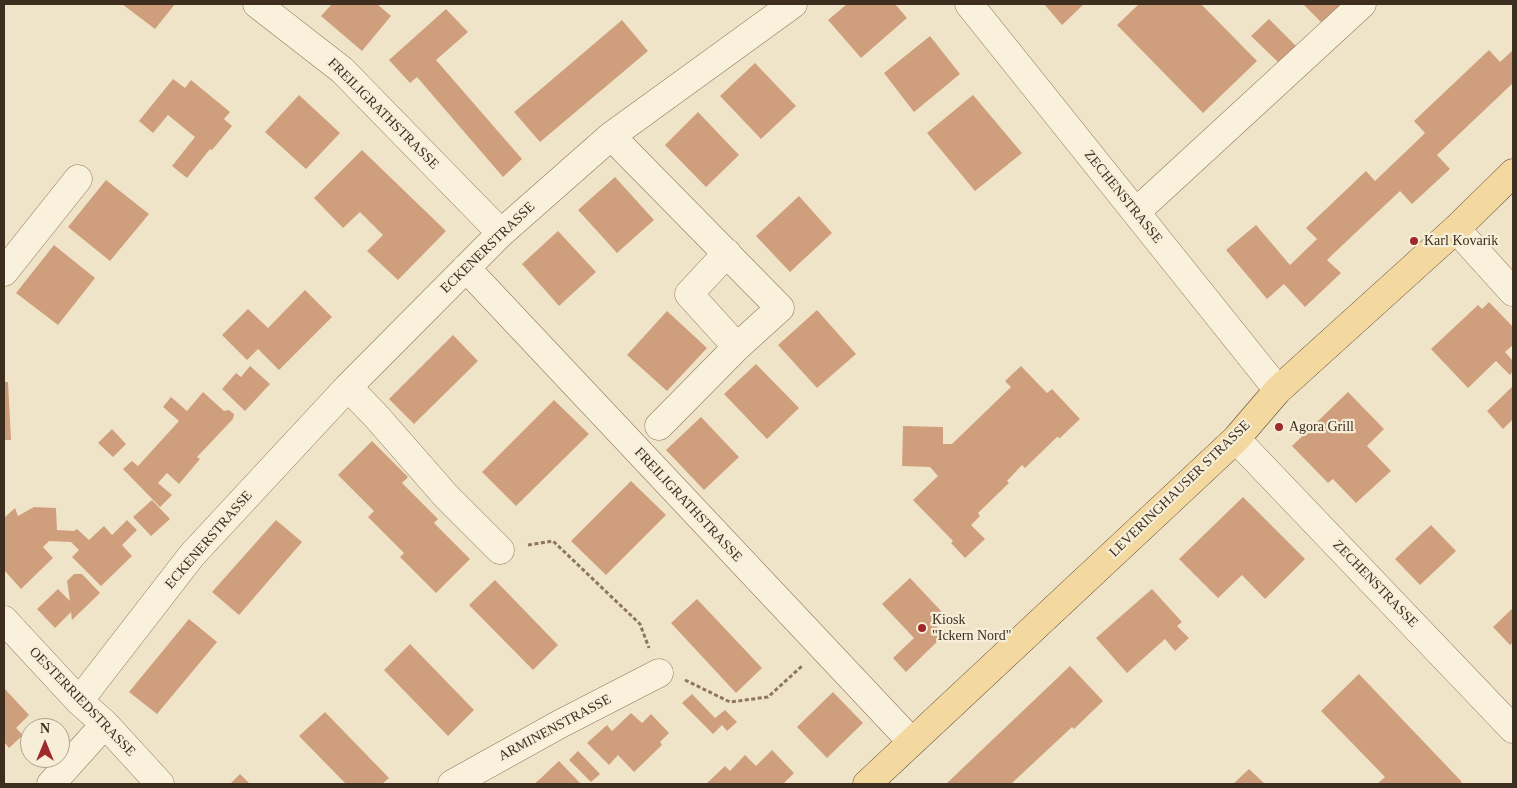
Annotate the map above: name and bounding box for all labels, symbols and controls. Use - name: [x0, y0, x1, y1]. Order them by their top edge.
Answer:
- street label: FREILIGRATHSTRASSE: [324, 55, 442, 173]
- street label: ZECHENSTRASSE: [1080, 147, 1166, 247]
- street label: ECKENERSTRASSE: [437, 199, 539, 297]
- place label: Karl Kovarik: [1424, 233, 1498, 249]
- marker: Karl Kovarik: [1408, 235, 1420, 247]
- street label: LEVERINGHAUSER STRASSE: [1106, 417, 1254, 561]
- place label: Agora Grill: [1289, 419, 1354, 435]
- marker: Agora Grill: [1273, 421, 1285, 433]
- street label: FREILIGRATHSTRASSE: [631, 444, 745, 566]
- street label: ECKENERSTRASSE: [162, 488, 256, 592]
- street label: ZECHENSTRASSE: [1329, 537, 1421, 631]
- place label: Kiosk "Ickern Nord": [932, 612, 1011, 644]
- marker: Kiosk "Ickern Nord": [916, 622, 928, 634]
- street label: OESTERRIEDSTRASSE: [25, 644, 139, 760]
- street label: ARMINENSTRASSE: [496, 691, 614, 765]
- north arrow: [20, 718, 70, 768]
- text: N: [40, 721, 50, 736]

